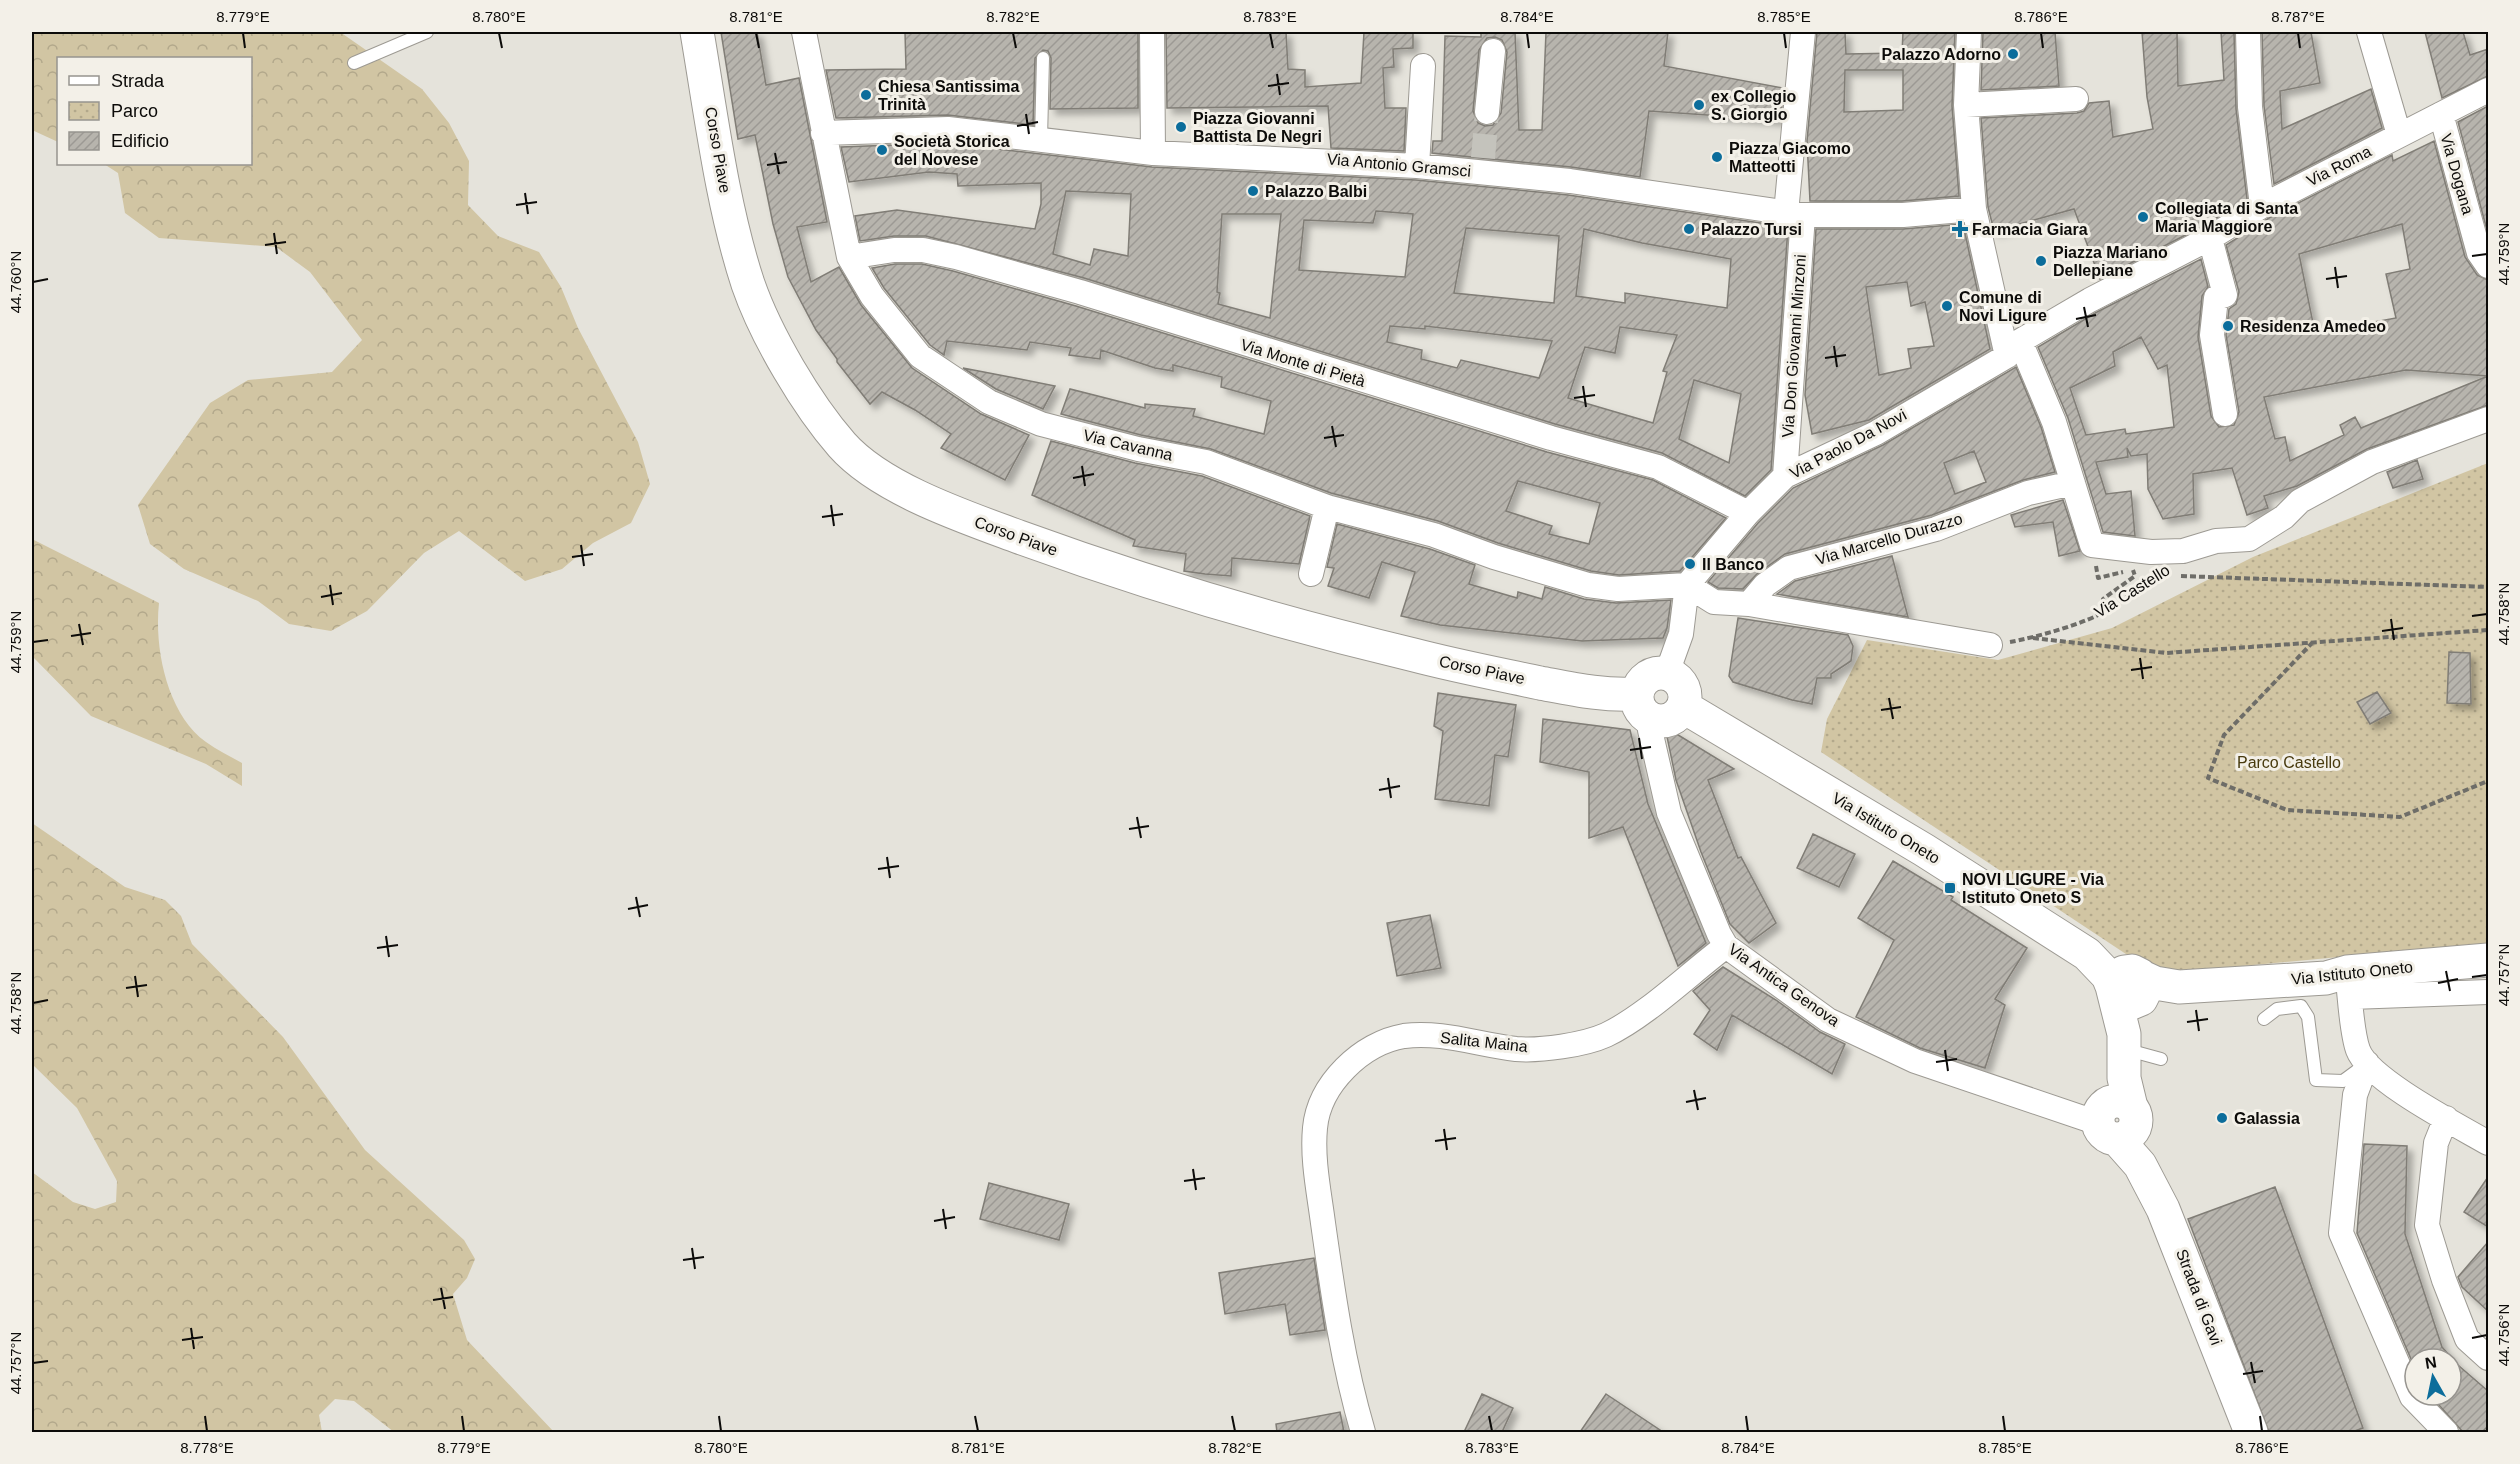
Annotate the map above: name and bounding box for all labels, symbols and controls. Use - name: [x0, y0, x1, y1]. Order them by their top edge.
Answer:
- text: 8.779°E: [216, 8, 270, 25]
- text: 8.780°E: [472, 8, 526, 25]
- text: 8.781°E: [729, 8, 783, 25]
- text: 8.782°E: [986, 8, 1040, 25]
- text: 8.783°E: [1243, 8, 1297, 25]
- text: 8.784°E: [1500, 8, 1554, 25]
- text: 8.785°E: [1757, 8, 1811, 25]
- text: 8.786°E: [2014, 8, 2068, 25]
- text: 8.787°E: [2271, 8, 2325, 25]
- place label: Palazzo Adorno: [1882, 46, 2001, 63]
- marker: Palazzo Adorno: [2006, 47, 2020, 61]
- legend: [57, 57, 252, 165]
- text: Strada: [111, 71, 165, 91]
- place label: Chiesa Santissima Trinità: [878, 78, 1020, 113]
- marker: Chiesa Santissima Trinità: [859, 88, 873, 102]
- place label: ex Collegio S. Giorgio: [1711, 88, 1797, 123]
- marker: ex Collegio S. Giorgio: [1692, 98, 1706, 112]
- text: Parco: [111, 101, 158, 121]
- street label: Corso Piave: [702, 106, 734, 194]
- place label: Piazza Giovanni Battista De Negri: [1193, 110, 1322, 145]
- marker: Piazza Giovanni Battista De Negri: [1174, 120, 1188, 134]
- text: Edificio: [111, 131, 169, 151]
- street label: Via Dogana: [2437, 132, 2477, 216]
- place label: Società Storica del Novese: [894, 133, 1010, 168]
- place label: Piazza Giacomo Matteotti: [1729, 140, 1851, 175]
- marker: Società Storica del Novese: [875, 143, 889, 157]
- street label: Via Roma: [2304, 143, 2374, 189]
- street label: Via Antonio Gramsci: [1326, 150, 1472, 180]
- marker: Piazza Giacomo Matteotti: [1710, 150, 1724, 164]
- place label: Palazzo Balbi: [1265, 183, 1367, 200]
- marker: Palazzo Balbi: [1246, 184, 1260, 198]
- place label: Collegiata di Santa Maria Maggiore: [2155, 200, 2298, 235]
- marker: Collegiata di Santa Maria Maggiore: [2136, 210, 2150, 224]
- place label: Palazzo Tursi: [1701, 221, 1802, 238]
- place label: Farmacia Giara: [1972, 221, 2088, 238]
- marker: Palazzo Tursi: [1682, 222, 1696, 236]
- marker: Farmacia Giara: [1953, 222, 1967, 236]
- text: 44.759°N: [2495, 223, 2512, 285]
- place label: Piazza Mariano Dellepiane: [2053, 244, 2168, 279]
- text: 44.760°N: [7, 251, 24, 313]
- street label: Via Don Giovanni Minzoni: [1779, 254, 1809, 438]
- marker: Piazza Mariano Dellepiane: [2034, 254, 2048, 268]
- place label: Comune di Novi Ligure: [1959, 289, 2047, 324]
- marker: Comune di Novi Ligure: [1940, 299, 1954, 313]
- place label: Residenza Amedeo: [2240, 318, 2386, 335]
- marker: Residenza Amedeo: [2221, 319, 2235, 333]
- street label: Via Monte di Pietà: [1239, 336, 1368, 390]
- street label: Via Paolo Da Novi: [1787, 406, 1909, 482]
- street label: Via Cavanna: [1082, 426, 1175, 464]
- street label: Via Marcello Durazzo: [1814, 510, 1964, 568]
- street label: Corso Piave: [972, 513, 1060, 559]
- place label: Il Banco: [1702, 556, 1764, 573]
- marker: Il Banco: [1683, 557, 1697, 571]
- street label: Via Castello: [2091, 561, 2173, 621]
- text: 44.758°N: [2495, 583, 2512, 645]
- text: 44.759°N: [7, 611, 24, 673]
- street label: Corso Piave: [1438, 653, 1526, 687]
- park label: Parco Castello: [2237, 754, 2341, 771]
- street label: Via Istituto Oneto: [1829, 789, 1943, 867]
- place label: NOVI LIGURE - Via Istituto Oneto S: [1962, 871, 2104, 906]
- marker: NOVI LIGURE - Via Istituto Oneto S: [1943, 881, 1957, 895]
- street label: Via Antica Genova: [1725, 940, 1843, 1030]
- text: 44.757°N: [2495, 944, 2512, 1006]
- street label: Via Istituto Oneto: [2290, 958, 2414, 988]
- text: 44.758°N: [7, 972, 24, 1034]
- street label: Salita Maina: [1439, 1029, 1529, 1055]
- place label: Galassia: [2234, 1110, 2300, 1127]
- marker: Galassia: [2215, 1111, 2229, 1125]
- street label: Strada di Gavi: [2173, 1247, 2225, 1347]
- text: 44.756°N: [2495, 1304, 2512, 1366]
- text: 44.757°N: [7, 1332, 24, 1394]
- north arrow: [2403, 1347, 2463, 1407]
- text: N: [2424, 1353, 2438, 1372]
- text: 8.778°E: [180, 1439, 234, 1456]
- text: 8.779°E: [437, 1439, 491, 1456]
- text: 8.780°E: [694, 1439, 748, 1456]
- text: 8.781°E: [951, 1439, 1005, 1456]
- text: 8.782°E: [1208, 1439, 1262, 1456]
- text: 8.783°E: [1465, 1439, 1519, 1456]
- text: 8.784°E: [1721, 1439, 1775, 1456]
- text: 8.785°E: [1978, 1439, 2032, 1456]
- text: 8.786°E: [2235, 1439, 2289, 1456]

